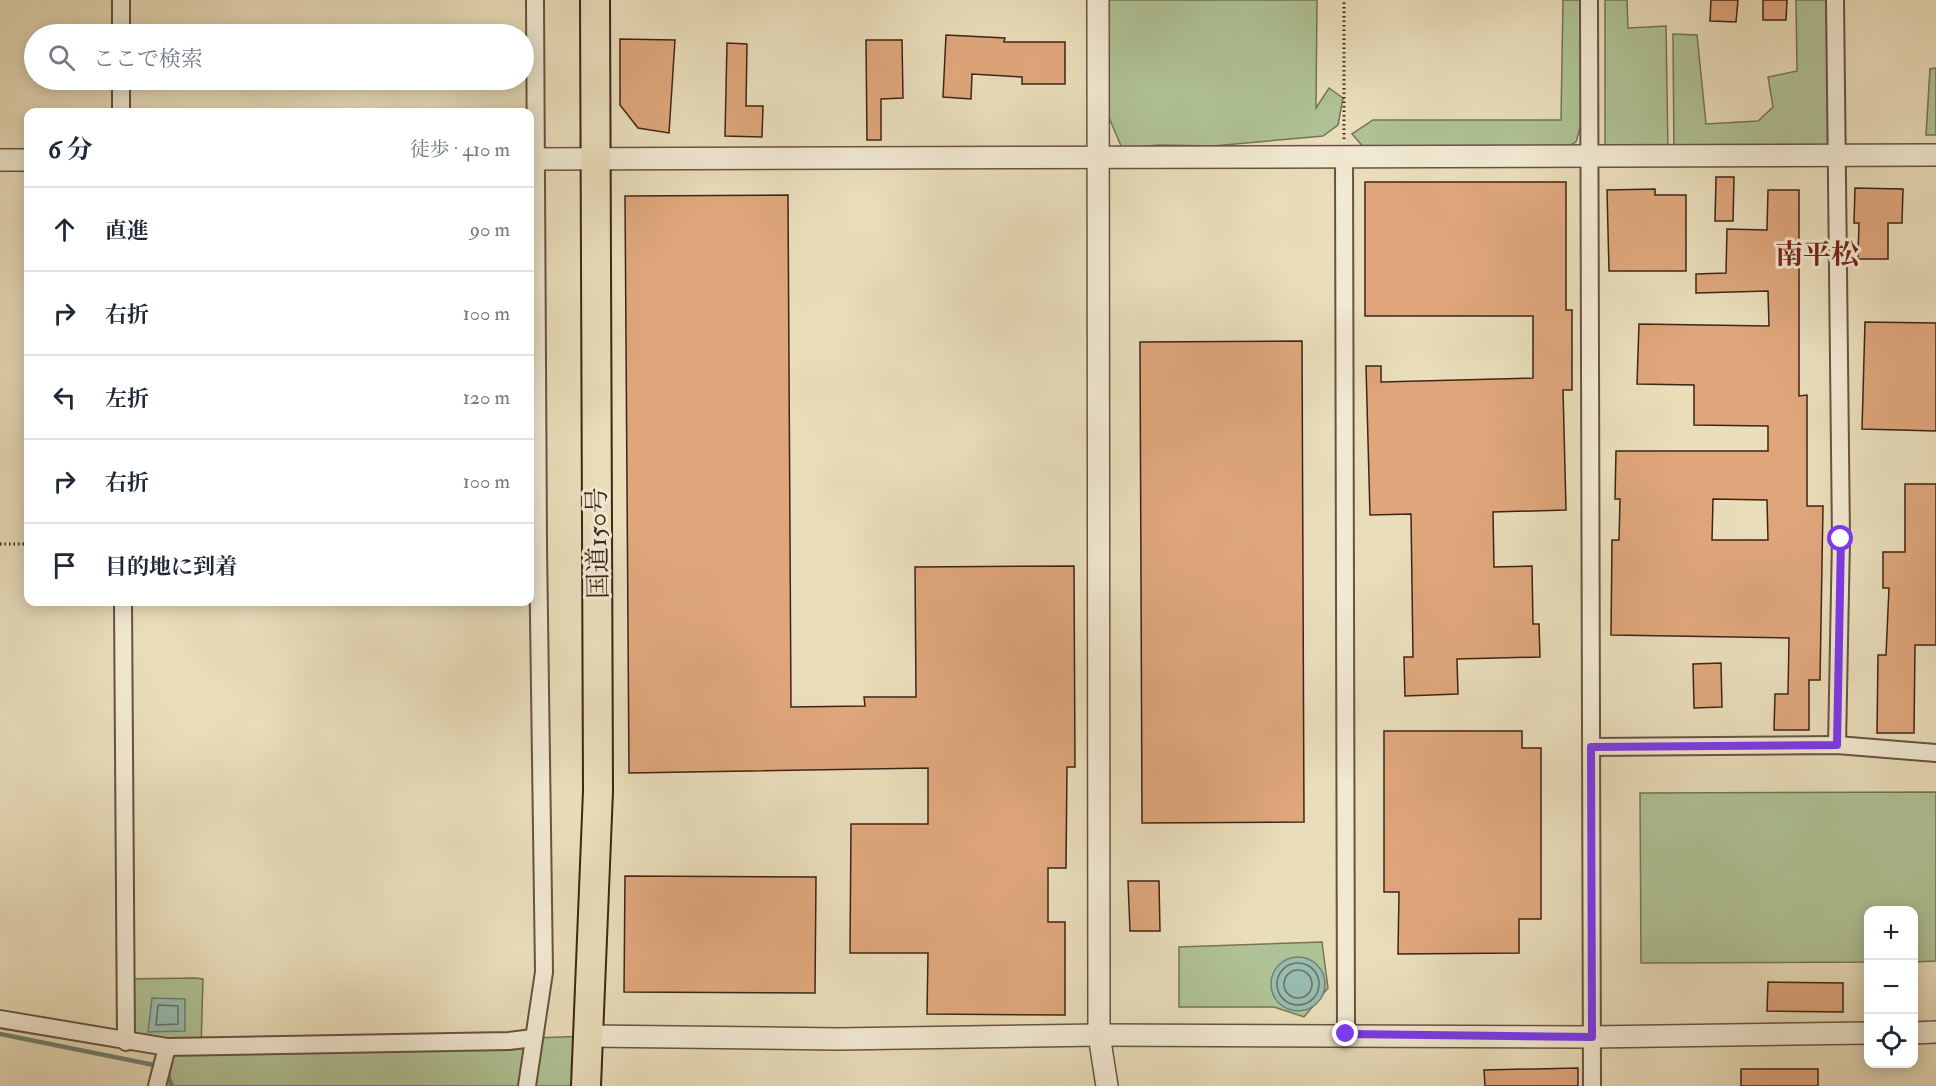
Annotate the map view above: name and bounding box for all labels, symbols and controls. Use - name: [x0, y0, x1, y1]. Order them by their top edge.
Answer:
- search box: [24, 24, 534, 90]
- icon: search: [45, 41, 78, 74]
- text: ここで検索: [93, 45, 203, 73]
- text: 6 分: [48, 134, 93, 166]
- text: 徒歩 · 410 m: [410, 137, 510, 162]
- icon: ahead: [48, 213, 81, 246]
- text: 直進: [105, 217, 149, 245]
- text: 90 m: [470, 217, 510, 242]
- district label: 南平松: [1775, 238, 1859, 273]
- icon: right: [48, 297, 81, 330]
- text: 右折: [105, 301, 149, 329]
- text: 100 m: [463, 301, 510, 326]
- icon: left: [48, 381, 81, 414]
- text: 左折: [105, 385, 149, 413]
- text: 120 m: [463, 385, 510, 410]
- icon: right: [48, 465, 81, 498]
- text: 右折: [105, 469, 149, 497]
- text: 100 m: [463, 469, 510, 494]
- street label: 国道150号: [581, 487, 615, 599]
- route start: [1827, 525, 1853, 551]
- icon: arrive: [48, 549, 81, 582]
- text: 目的地に到着: [105, 553, 237, 581]
- map controls: [1864, 906, 1918, 1068]
- button: +: [1864, 906, 1918, 960]
- button: −: [1864, 960, 1918, 1014]
- button: locate: [1864, 1014, 1918, 1068]
- route end: [1332, 1020, 1358, 1046]

